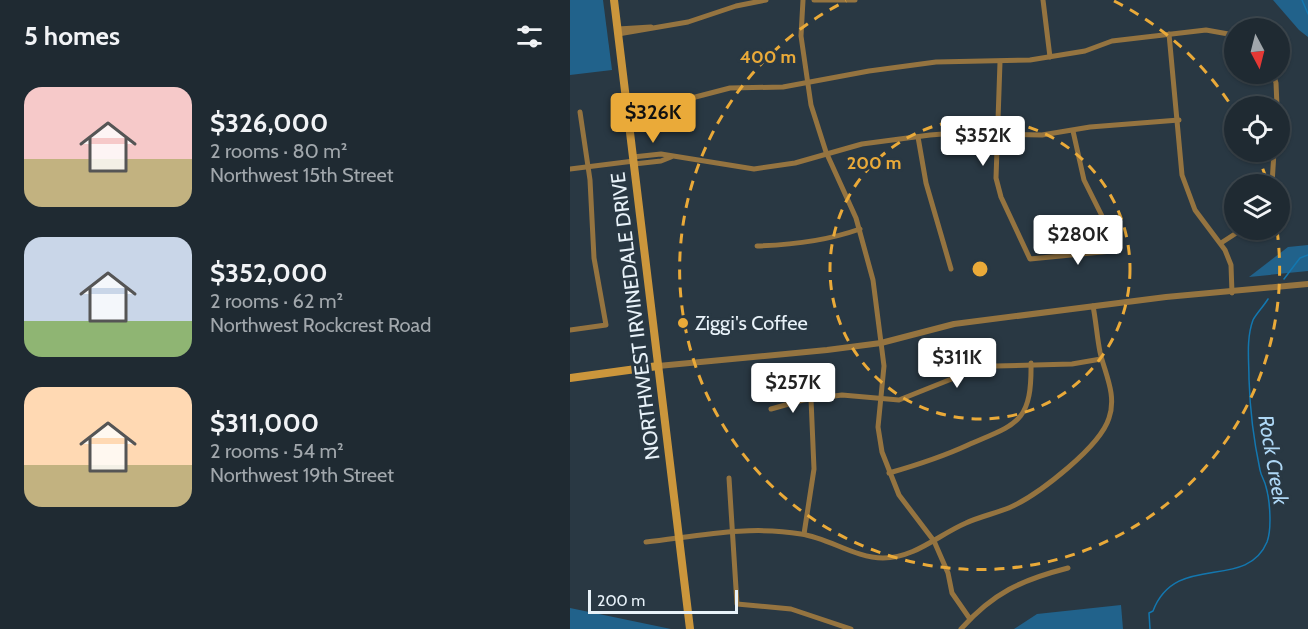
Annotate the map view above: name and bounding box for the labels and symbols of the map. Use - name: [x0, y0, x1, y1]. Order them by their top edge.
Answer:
- north arrow: [1224, 18, 1290, 84]
- text: 400 m: [740, 46, 796, 68]
- pin: $326K: [611, 93, 695, 144]
- pin: $352K: [941, 116, 1025, 167]
- text: 200 m: [847, 152, 901, 174]
- street label: NORTHWEST IRVINEDALE DRIVE: [605, 171, 665, 461]
- pin: $280K: [1036, 215, 1120, 266]
- centre of rings: [970, 259, 990, 279]
- place label: Ziggi's Coffee: [695, 311, 808, 335]
- marker: Ziggi's Coffee: [676, 316, 690, 330]
- pin: $311K: [915, 338, 999, 389]
- pin: $257K: [751, 363, 835, 414]
- water label: Rock Creek: [1253, 413, 1294, 508]
- scale bar: [588, 587, 738, 614]

